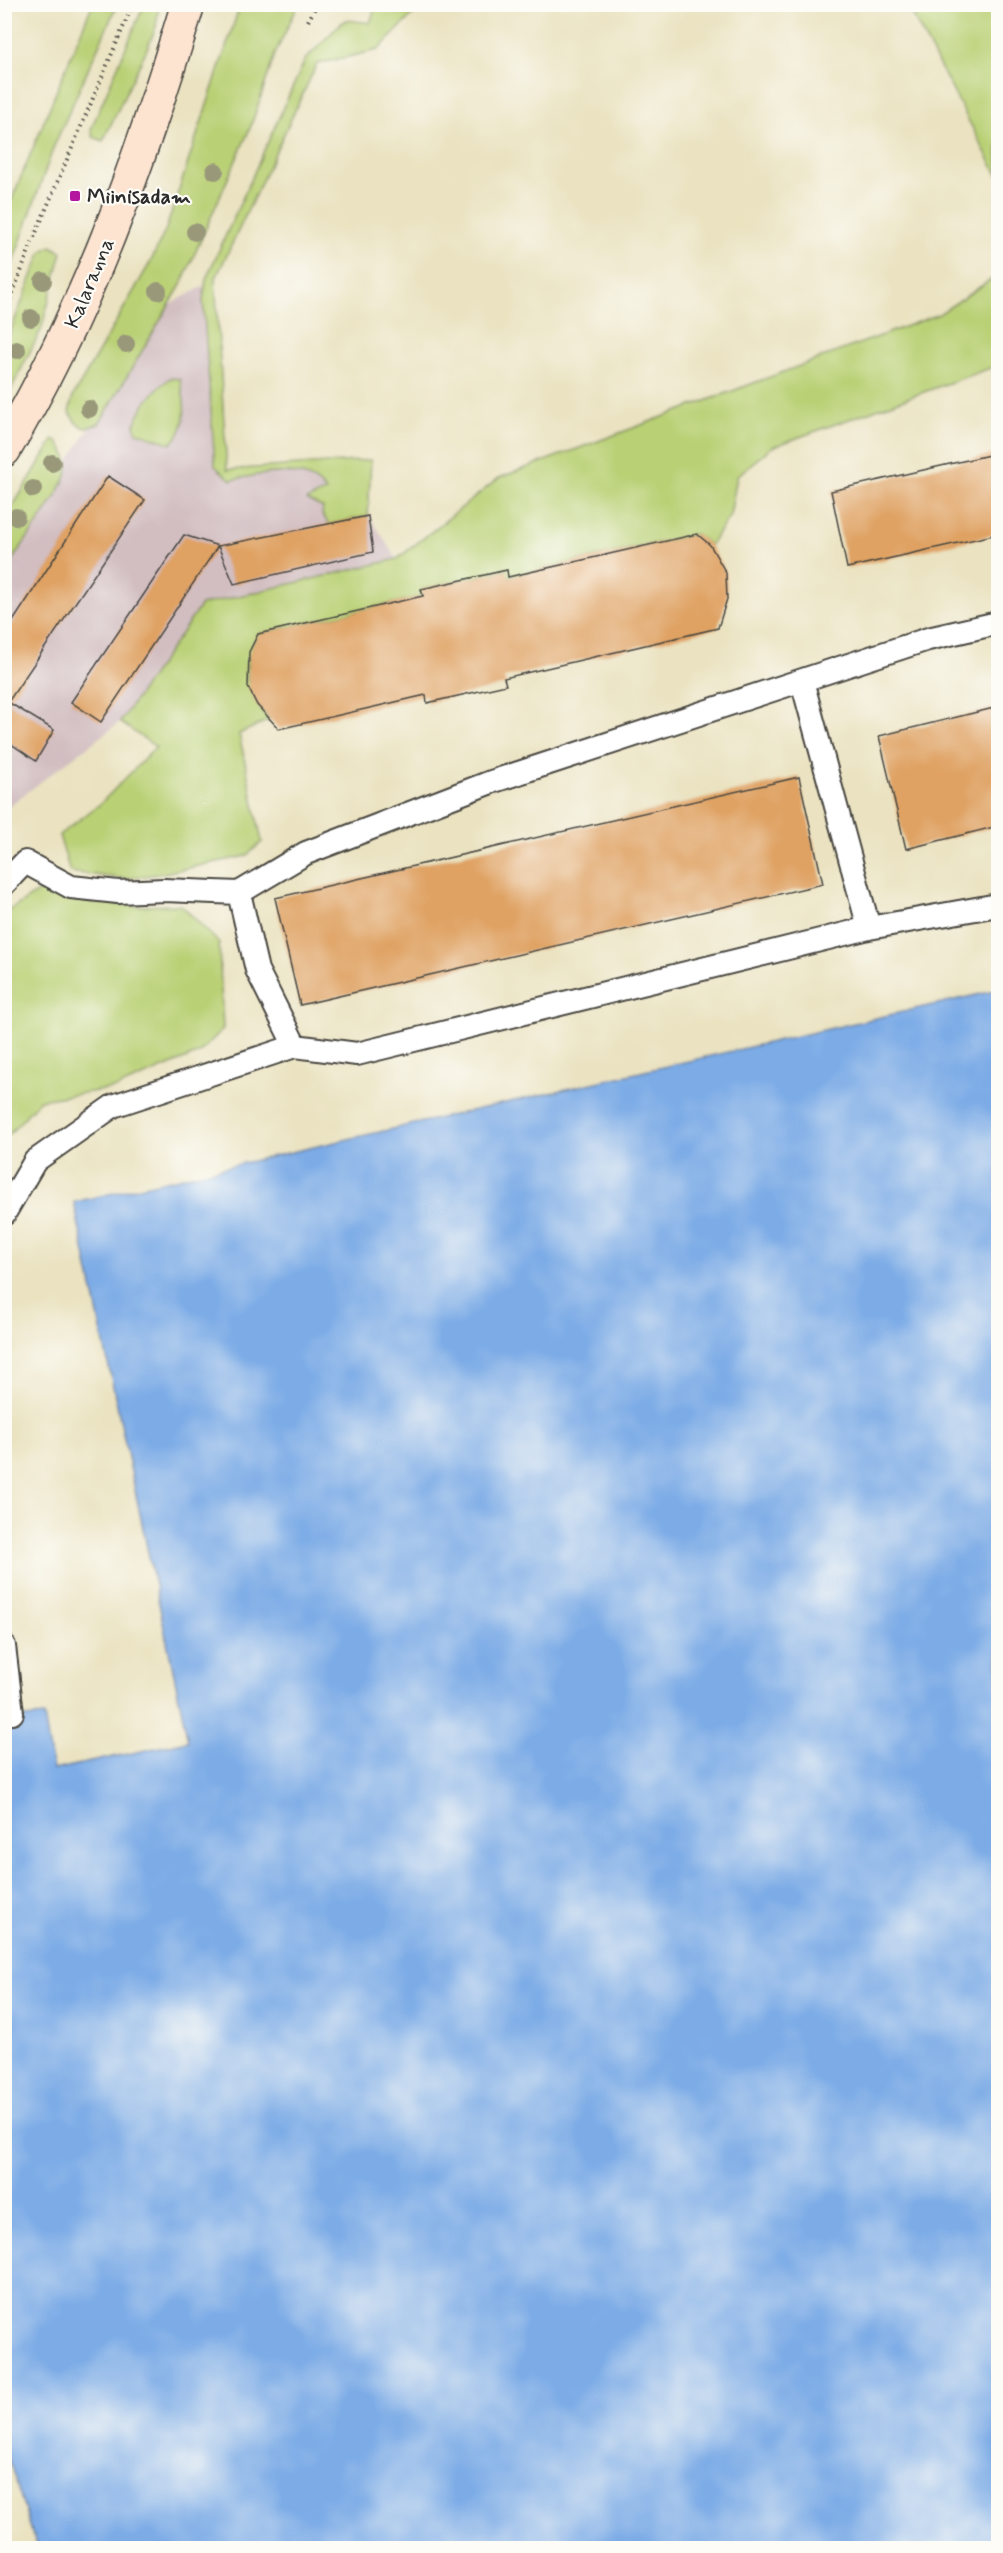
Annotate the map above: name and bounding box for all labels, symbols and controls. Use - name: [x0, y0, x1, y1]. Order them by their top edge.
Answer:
- place label: Miinisadam: [87, 183, 191, 211]
- marker: Miinisadam: [68, 189, 82, 203]
- street label: Kalaranna: [58, 234, 122, 333]

